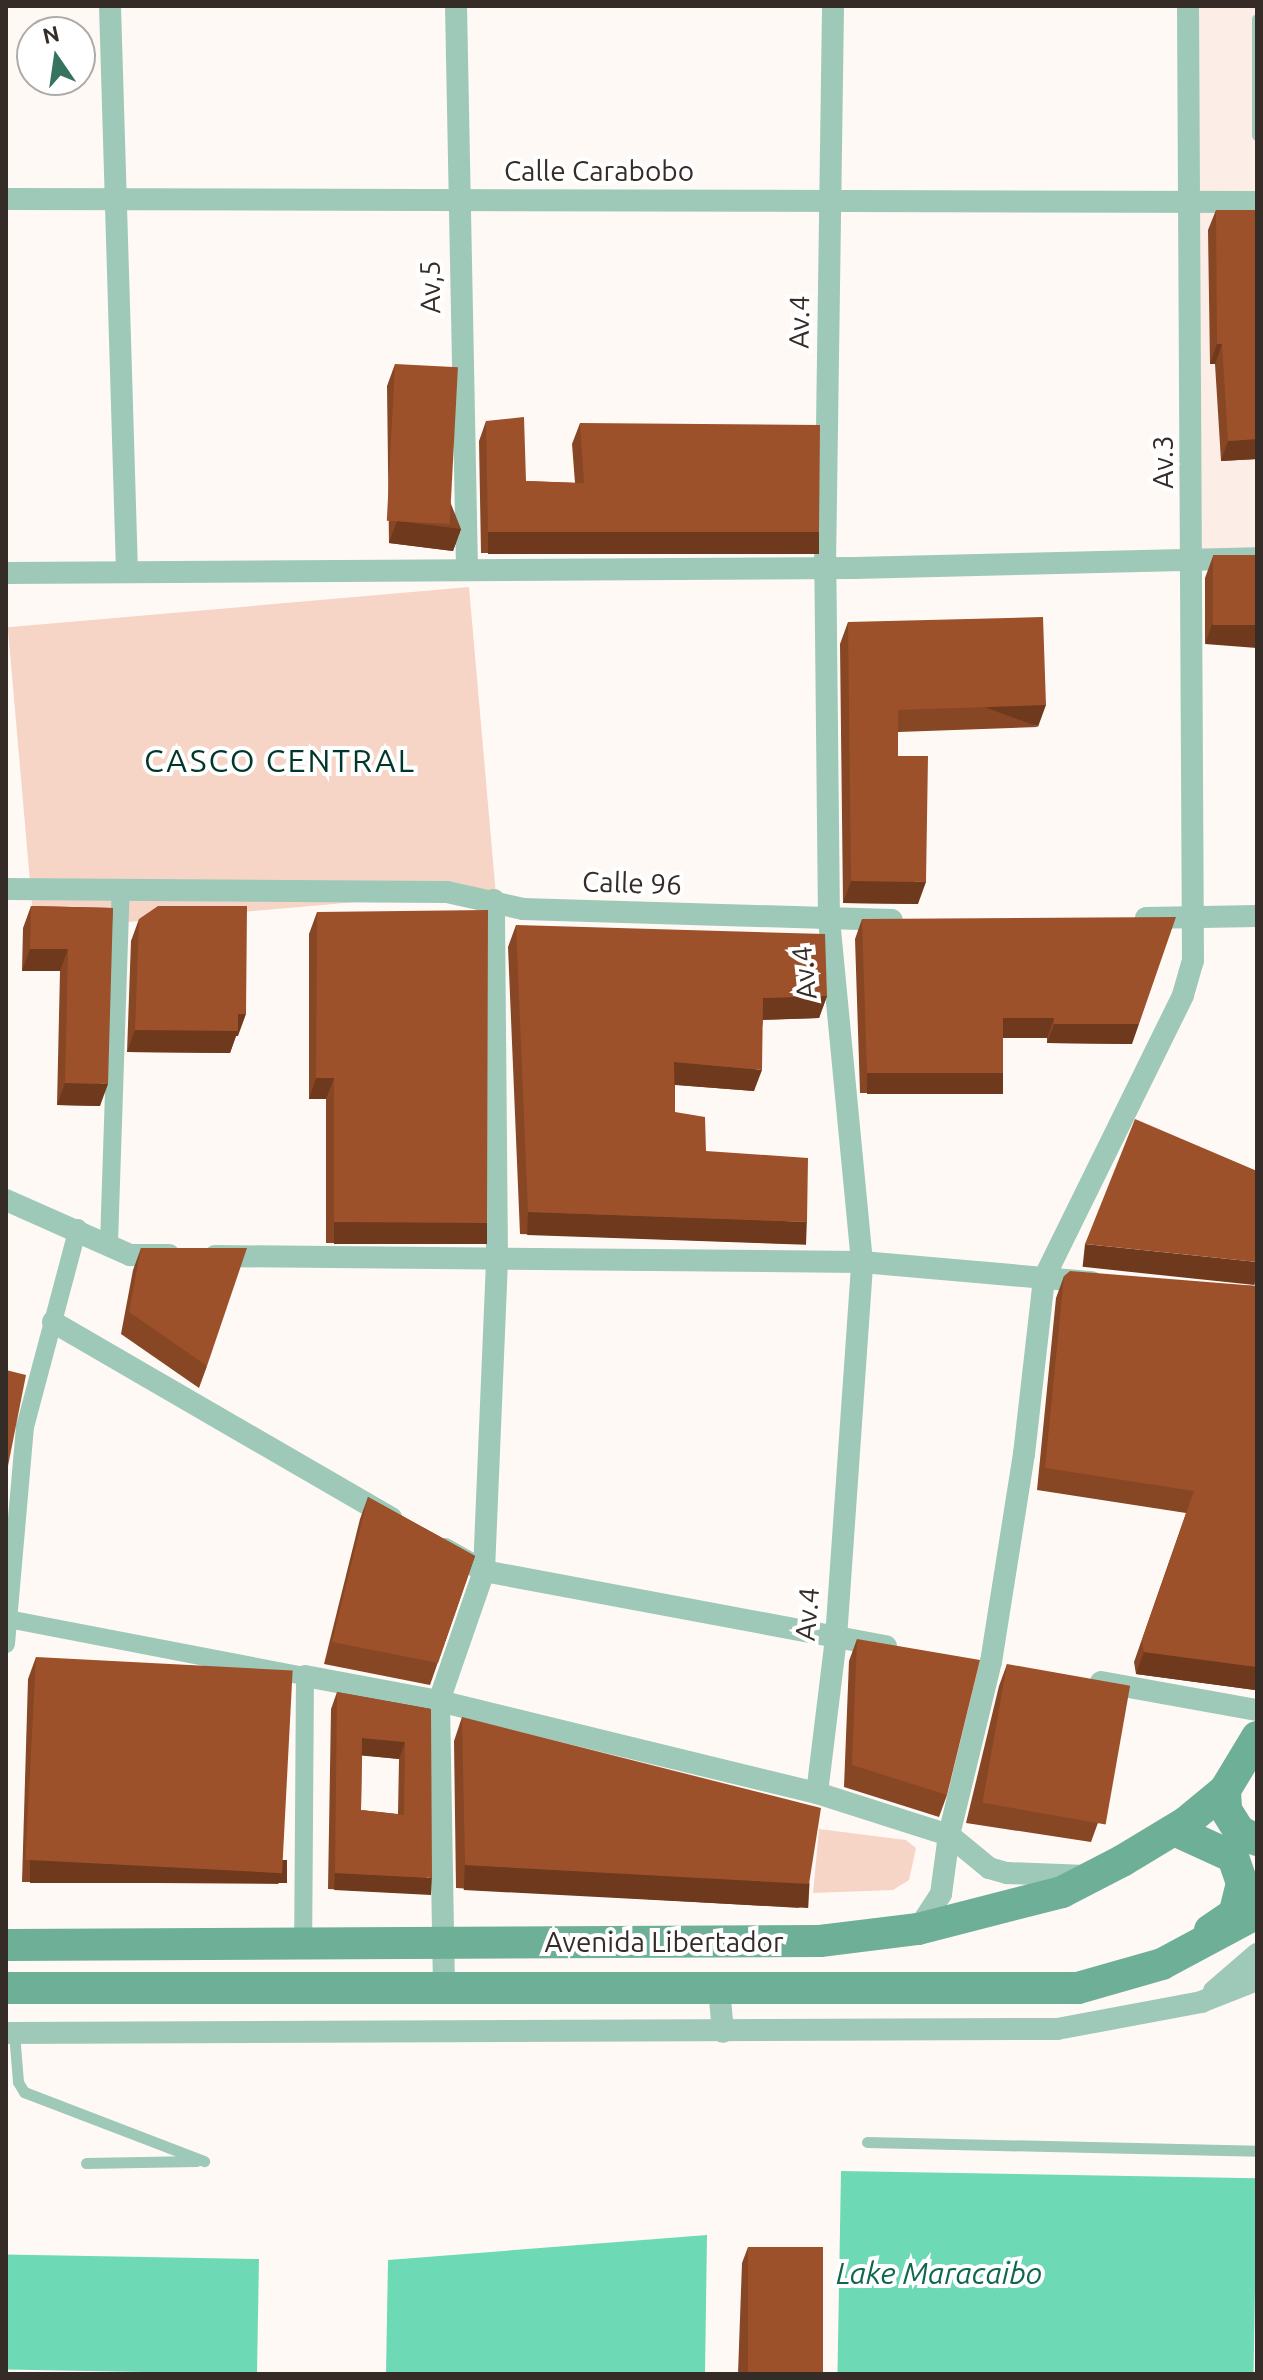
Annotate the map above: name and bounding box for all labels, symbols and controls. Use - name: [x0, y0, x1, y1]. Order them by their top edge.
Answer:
- north arrow: [16, 16, 96, 96]
- text: N: [40, 20, 62, 48]
- street label: Calle Carabobo: [504, 154, 694, 188]
- street label: Av,5: [413, 260, 447, 314]
- street label: Av.4: [782, 295, 816, 349]
- street label: Av.3: [1146, 435, 1180, 489]
- district label: CASCO CENTRAL: [144, 741, 416, 779]
- street label: Calle 96: [582, 864, 682, 902]
- street label: Av.4: [785, 945, 823, 1001]
- street label: Av.4: [788, 1586, 826, 1642]
- street label: Avenida Libertador: [544, 1925, 784, 1959]
- water label: Lake Maracaibo: [836, 2255, 1042, 2291]

